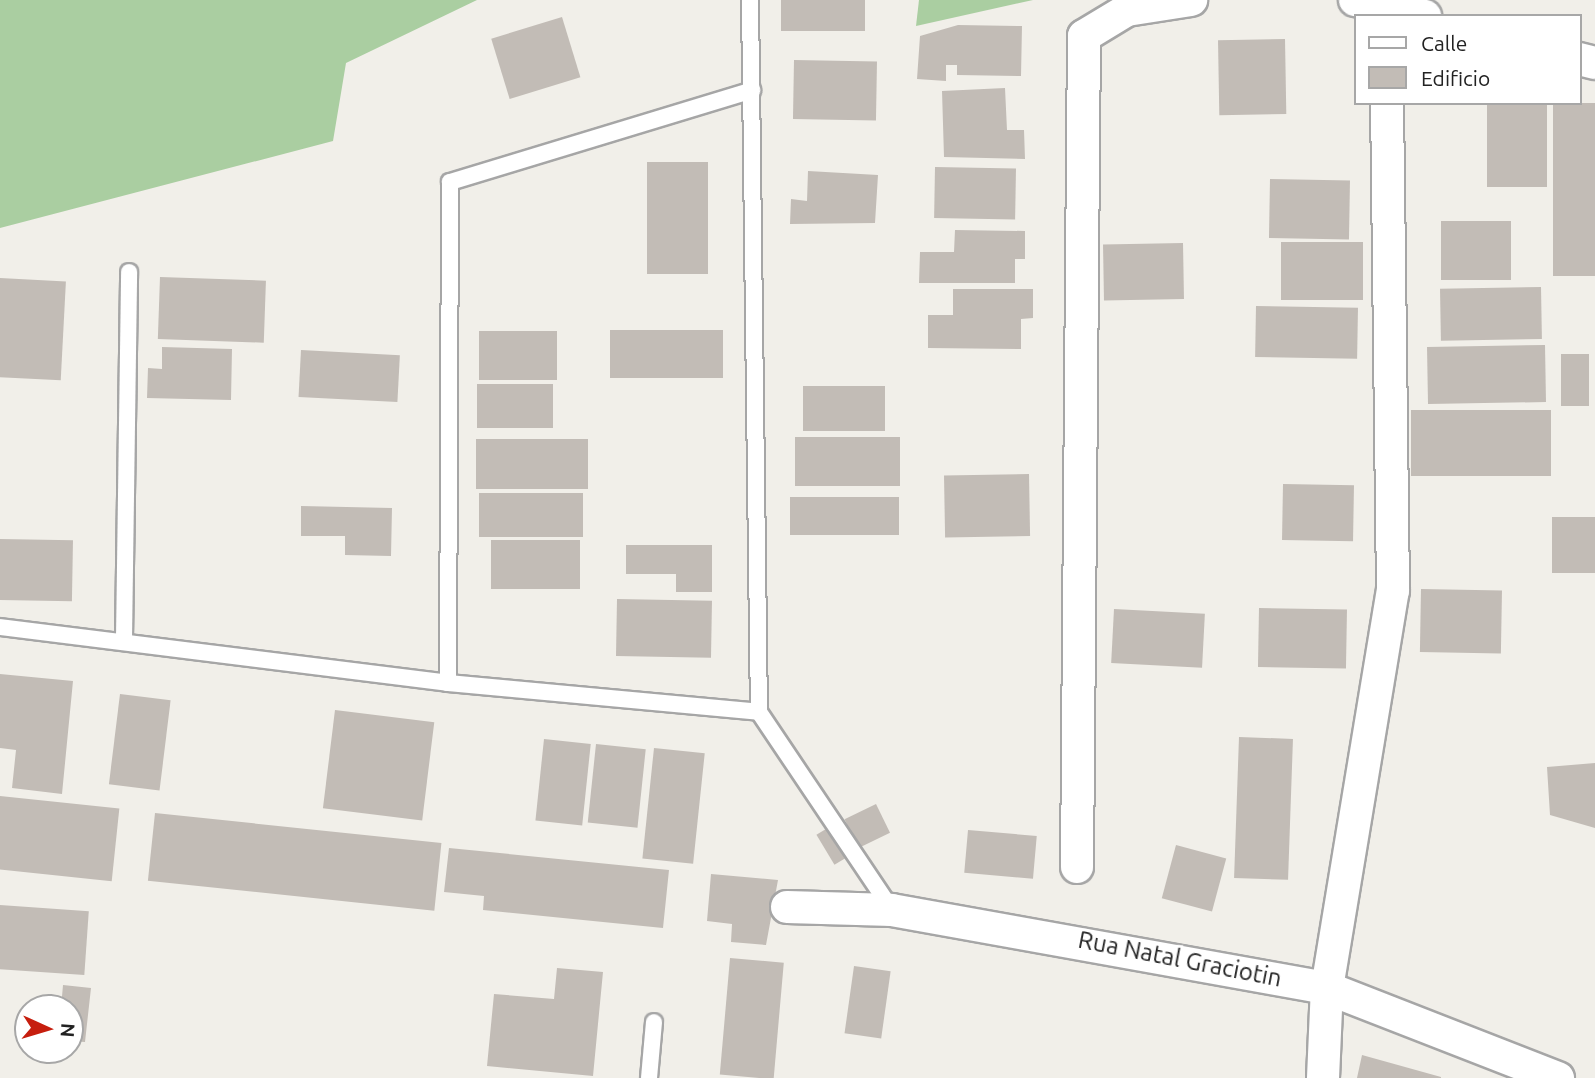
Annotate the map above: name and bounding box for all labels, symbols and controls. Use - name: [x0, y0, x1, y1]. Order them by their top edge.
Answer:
- legend: [1354, 14, 1581, 105]
- text: Calle: [1421, 31, 1467, 55]
- text: Edificio: [1421, 66, 1490, 90]
- street label: Rua Natal Graciotin: [1076, 925, 1284, 993]
- north arrow: [14, 994, 84, 1064]
- text: N: [56, 1022, 79, 1038]

